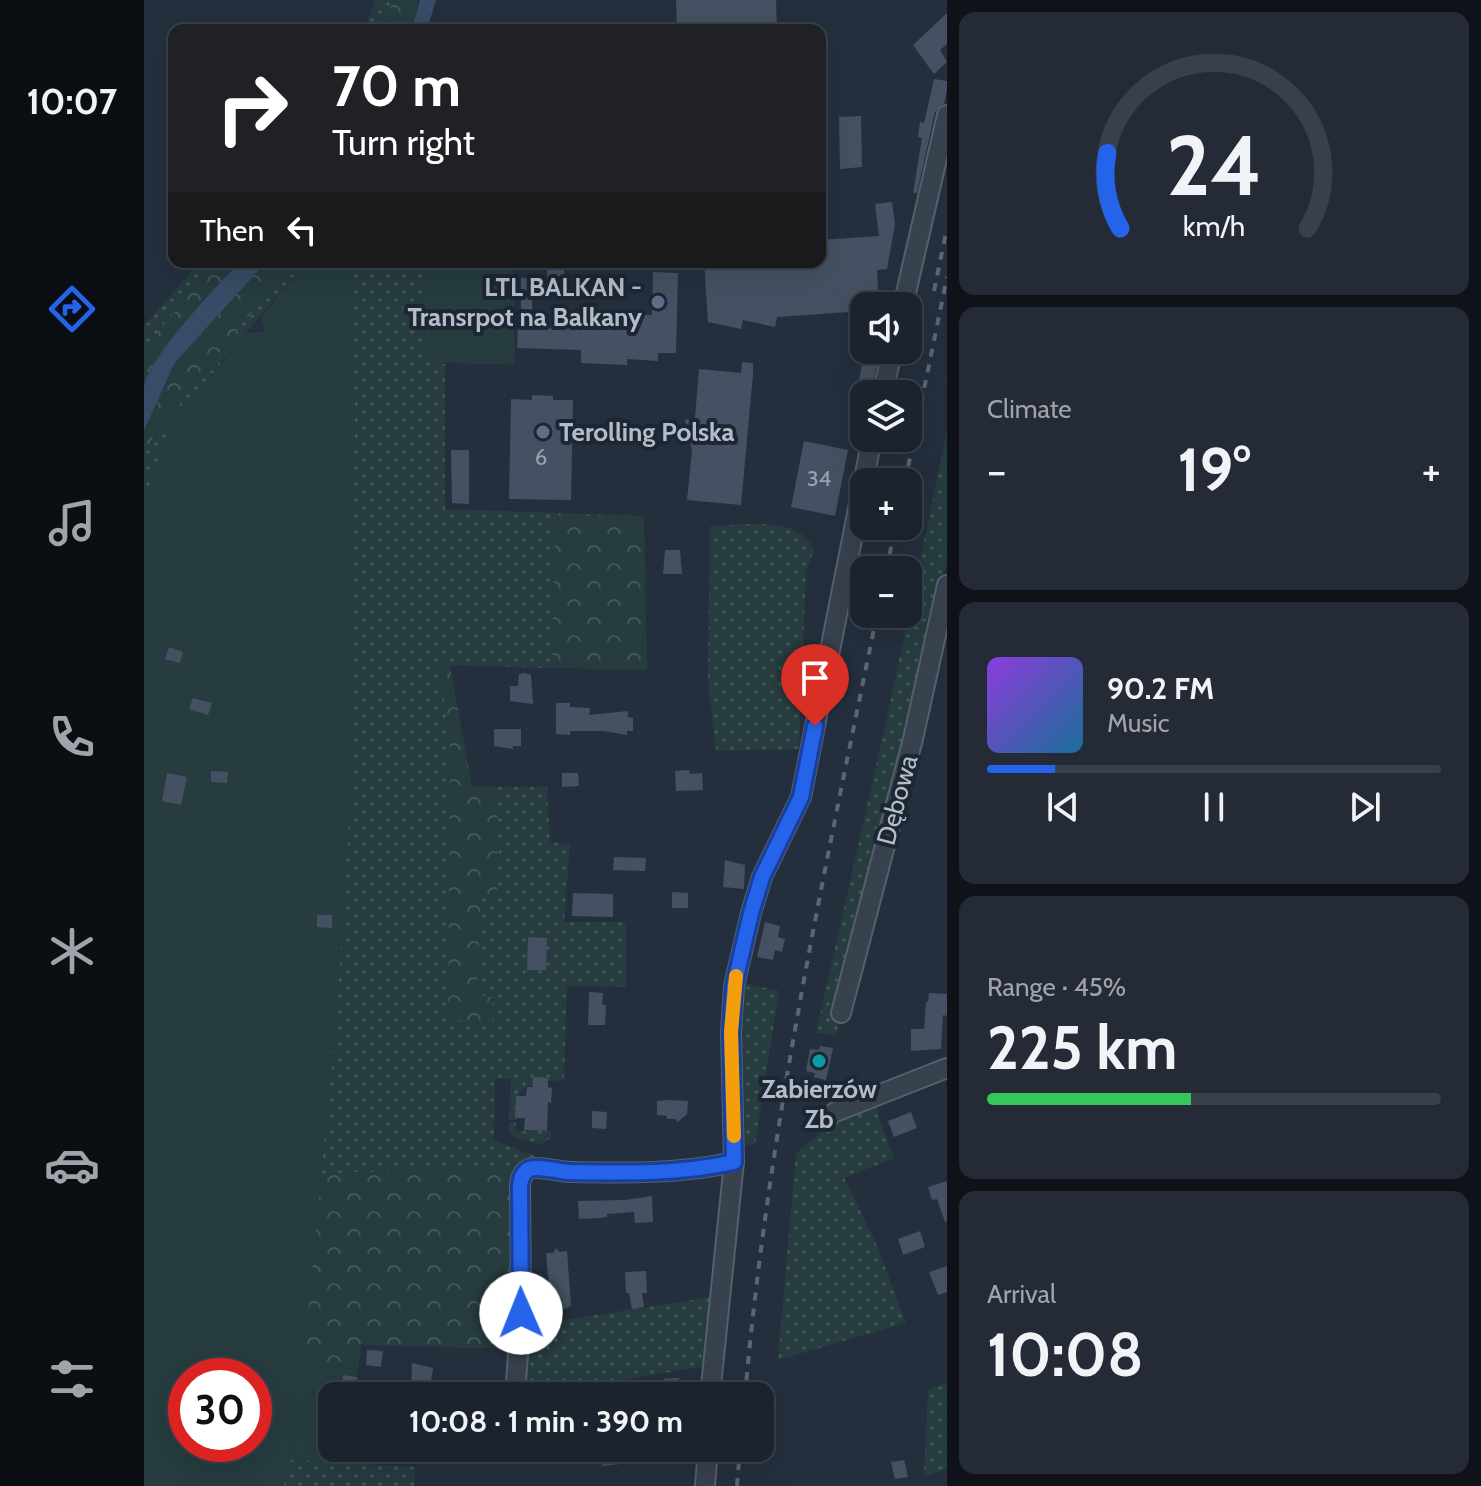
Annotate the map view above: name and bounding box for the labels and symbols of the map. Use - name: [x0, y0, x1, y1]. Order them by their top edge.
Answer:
- place label: LTL BALKAN - Transrpot na Balkany: [408, 271, 642, 333]
- marker: LTL BALKAN - Transrpot na Balkany: [649, 293, 667, 311]
- place label: Terolling Polska: [559, 416, 735, 448]
- marker: Terolling Polska: [534, 423, 552, 441]
- house number: 6: [535, 444, 547, 471]
- house number: 34: [807, 465, 832, 492]
- pin: [781, 644, 849, 726]
- street label: Dębowa: [870, 751, 924, 849]
- marker: Zabierzów Zb: [810, 1052, 828, 1070]
- place label: Zabierzów Zb: [761, 1073, 877, 1135]
- position arrow: [479, 1271, 563, 1355]
- speed limit sign: 30: [168, 1358, 272, 1462]

